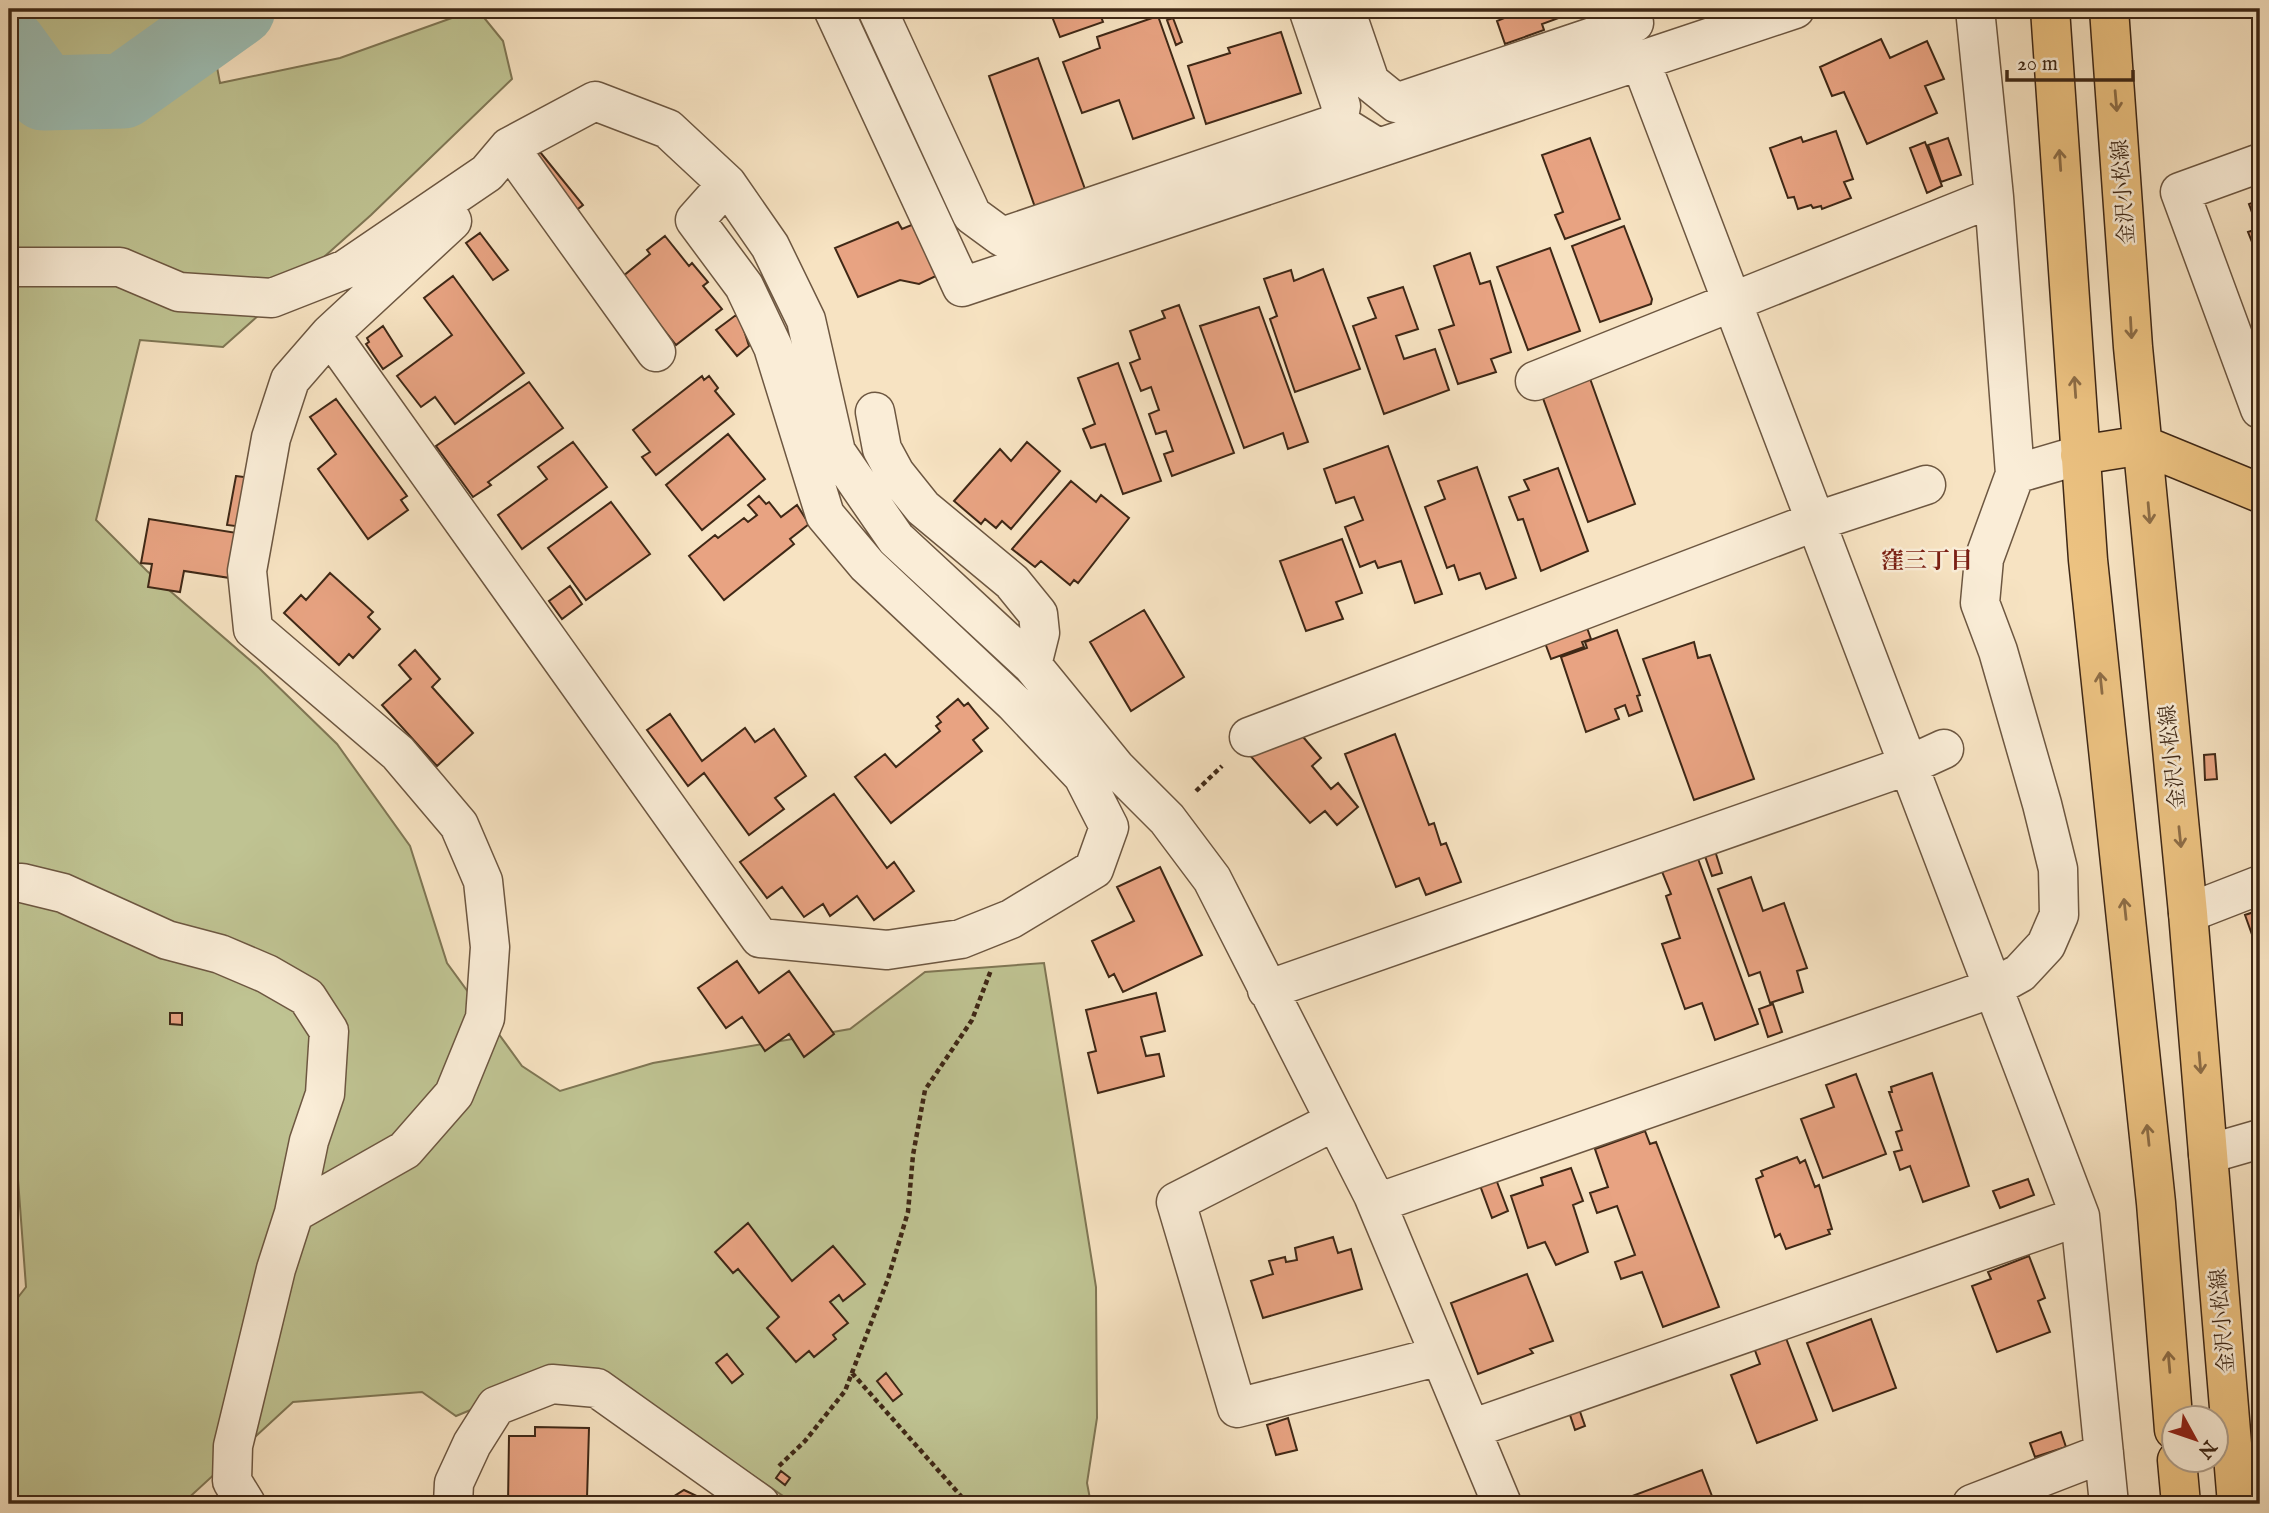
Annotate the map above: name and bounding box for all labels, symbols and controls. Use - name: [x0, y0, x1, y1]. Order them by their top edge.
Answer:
- scale bar: [2007, 38, 2132, 82]
- text: 20 m: [2017, 51, 2058, 78]
- one-way arrow: [2110, 89, 2123, 112]
- street label: 金沢小松線: [2107, 139, 2142, 245]
- one-way arrow: [2053, 150, 2066, 172]
- one-way arrow: [2125, 316, 2138, 339]
- one-way arrow: [2068, 377, 2081, 399]
- one-way arrow: [2143, 501, 2156, 524]
- district label: 窪三丁目: [1881, 547, 1973, 576]
- one-way arrow: [2094, 672, 2107, 695]
- street label: 金沢小松線: [2155, 703, 2192, 810]
- one-way arrow: [2174, 825, 2187, 848]
- one-way arrow: [2118, 898, 2131, 921]
- one-way arrow: [2194, 1052, 2207, 1074]
- one-way arrow: [2142, 1125, 2155, 1147]
- street label: 金沢小松線: [2205, 1267, 2242, 1374]
- one-way arrow: [2162, 1351, 2175, 1374]
- north arrow: [2160, 1404, 2230, 1474]
- text: N: [2192, 1434, 2222, 1463]

